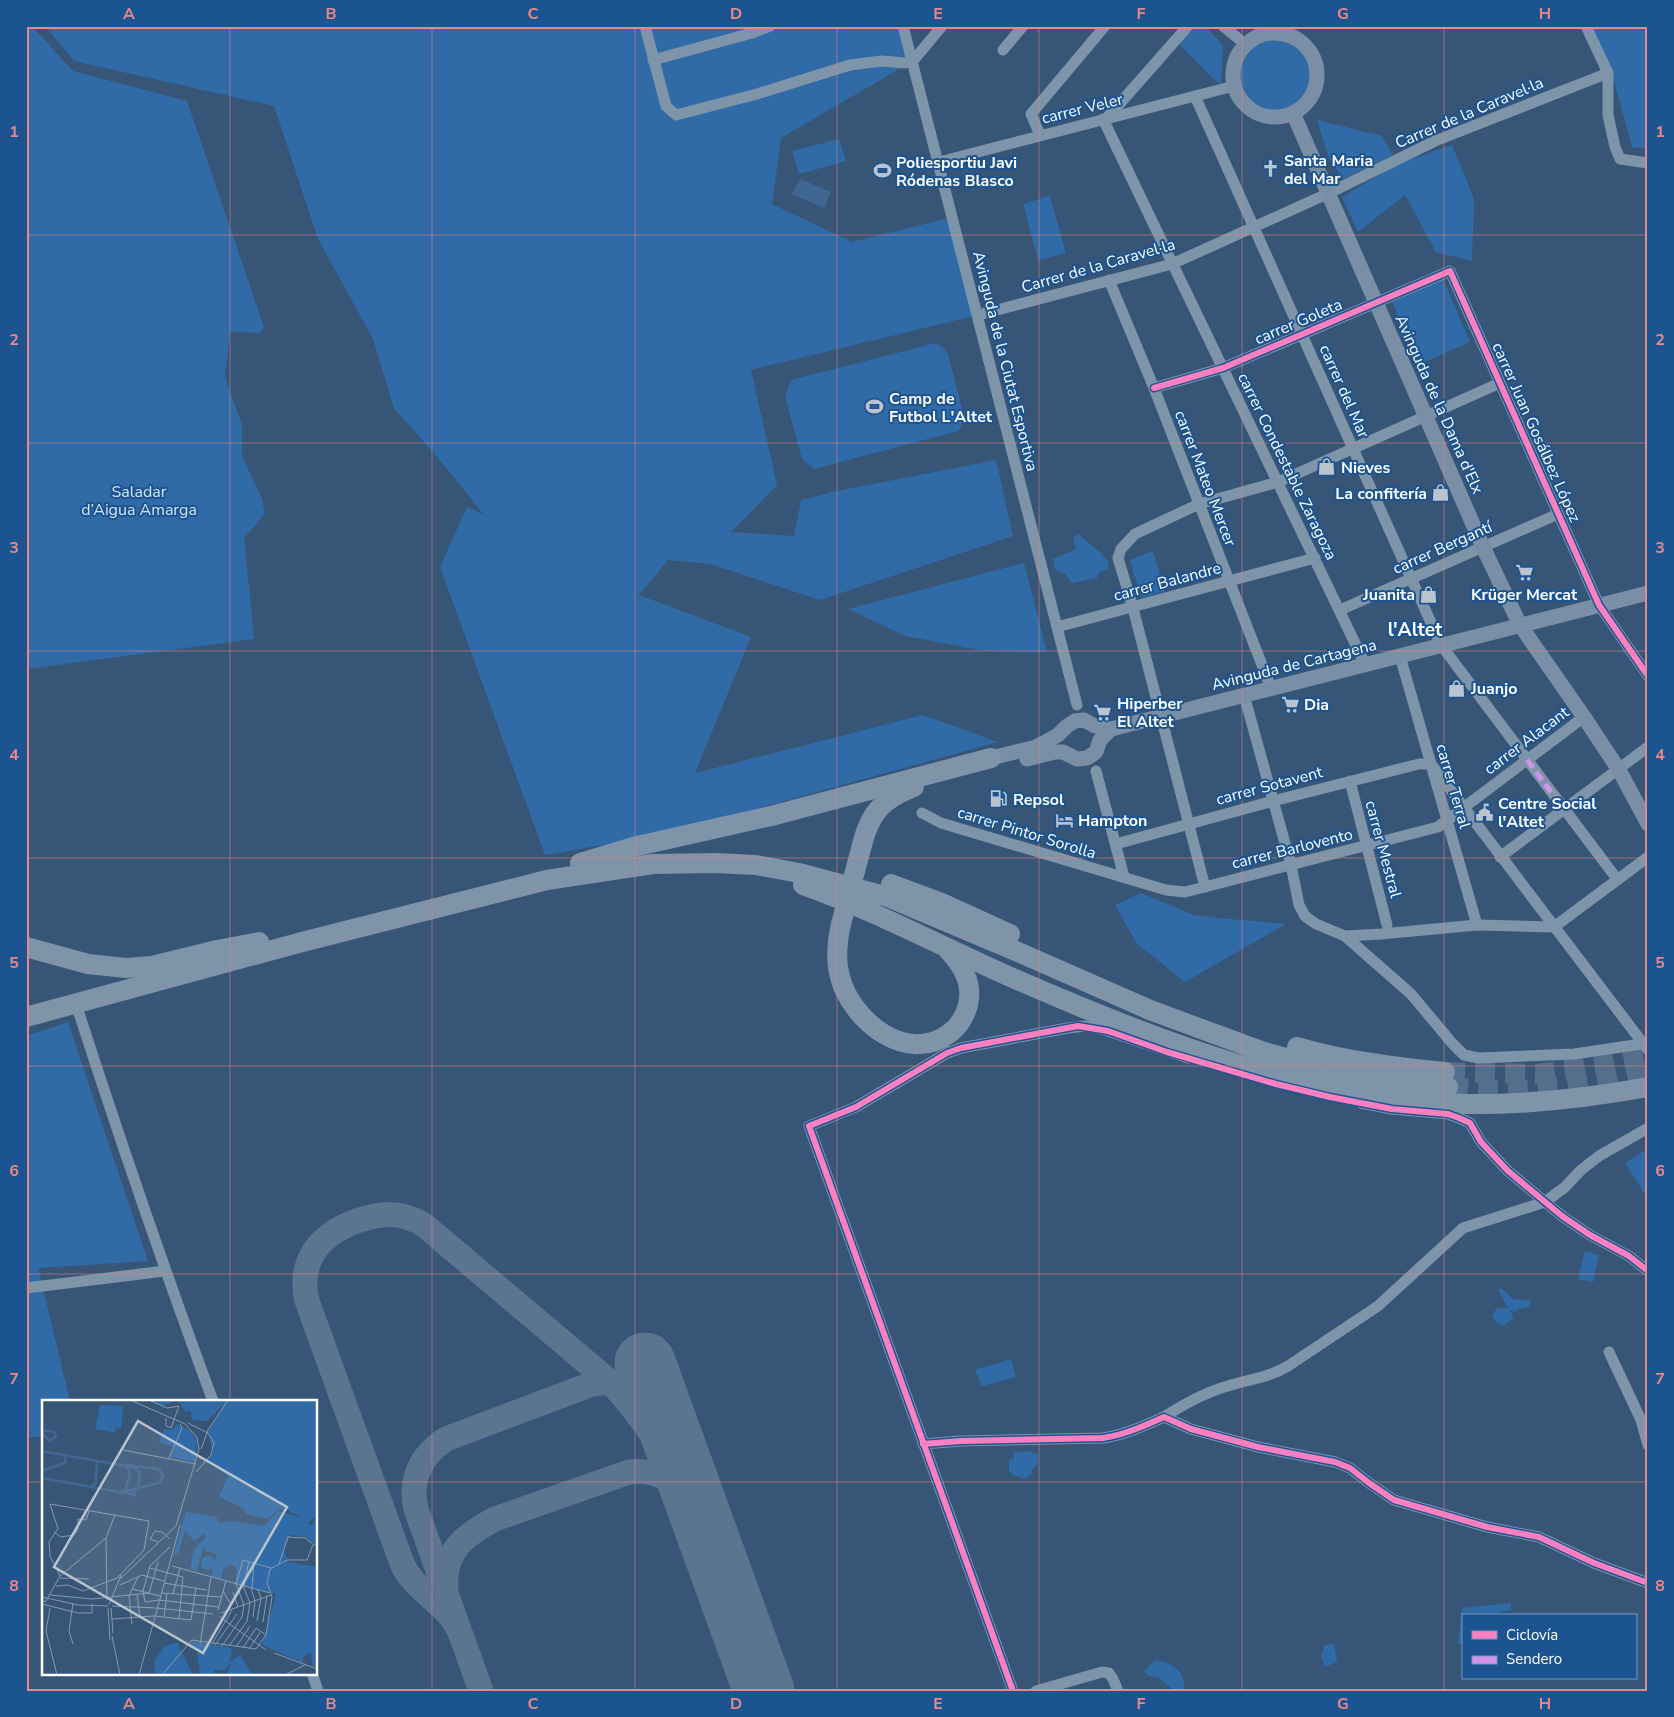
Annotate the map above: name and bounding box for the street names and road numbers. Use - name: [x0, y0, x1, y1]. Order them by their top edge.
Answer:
- street label: Carrer de la Caravel·la: [1392, 72, 1547, 154]
- street label: carrer Veler: [1039, 88, 1125, 130]
- street label: Carrer de la Caravel·la: [1019, 233, 1178, 298]
- street label: Avinguda de la Ciutat Esportiva: [967, 249, 1043, 474]
- street label: carrer Goleta: [1251, 294, 1346, 350]
- street label: Avinguda de la Dama d'Elx: [1390, 311, 1489, 498]
- street label: carrer Juan Gosálbez López: [1486, 339, 1586, 526]
- street label: carrer del Mar: [1314, 341, 1375, 442]
- street label: carrer Condestable Zaragoza: [1232, 369, 1342, 564]
- street label: carrer Mateo Mercer: [1169, 407, 1241, 550]
- street label: carrer Bergantí: [1389, 516, 1497, 580]
- street label: carrer Balandre: [1111, 557, 1224, 607]
- street label: Avinguda de Cartagena: [1209, 634, 1379, 696]
- street label: carrer Alacant: [1480, 701, 1574, 780]
- street label: carrer Terral: [1430, 741, 1476, 831]
- street label: carrer Sotavent: [1214, 761, 1325, 811]
- street label: carrer Mestral: [1359, 798, 1407, 901]
- street label: carrer Pintor Sorolla: [955, 801, 1099, 865]
- street label: carrer Barlovento: [1229, 823, 1355, 875]

